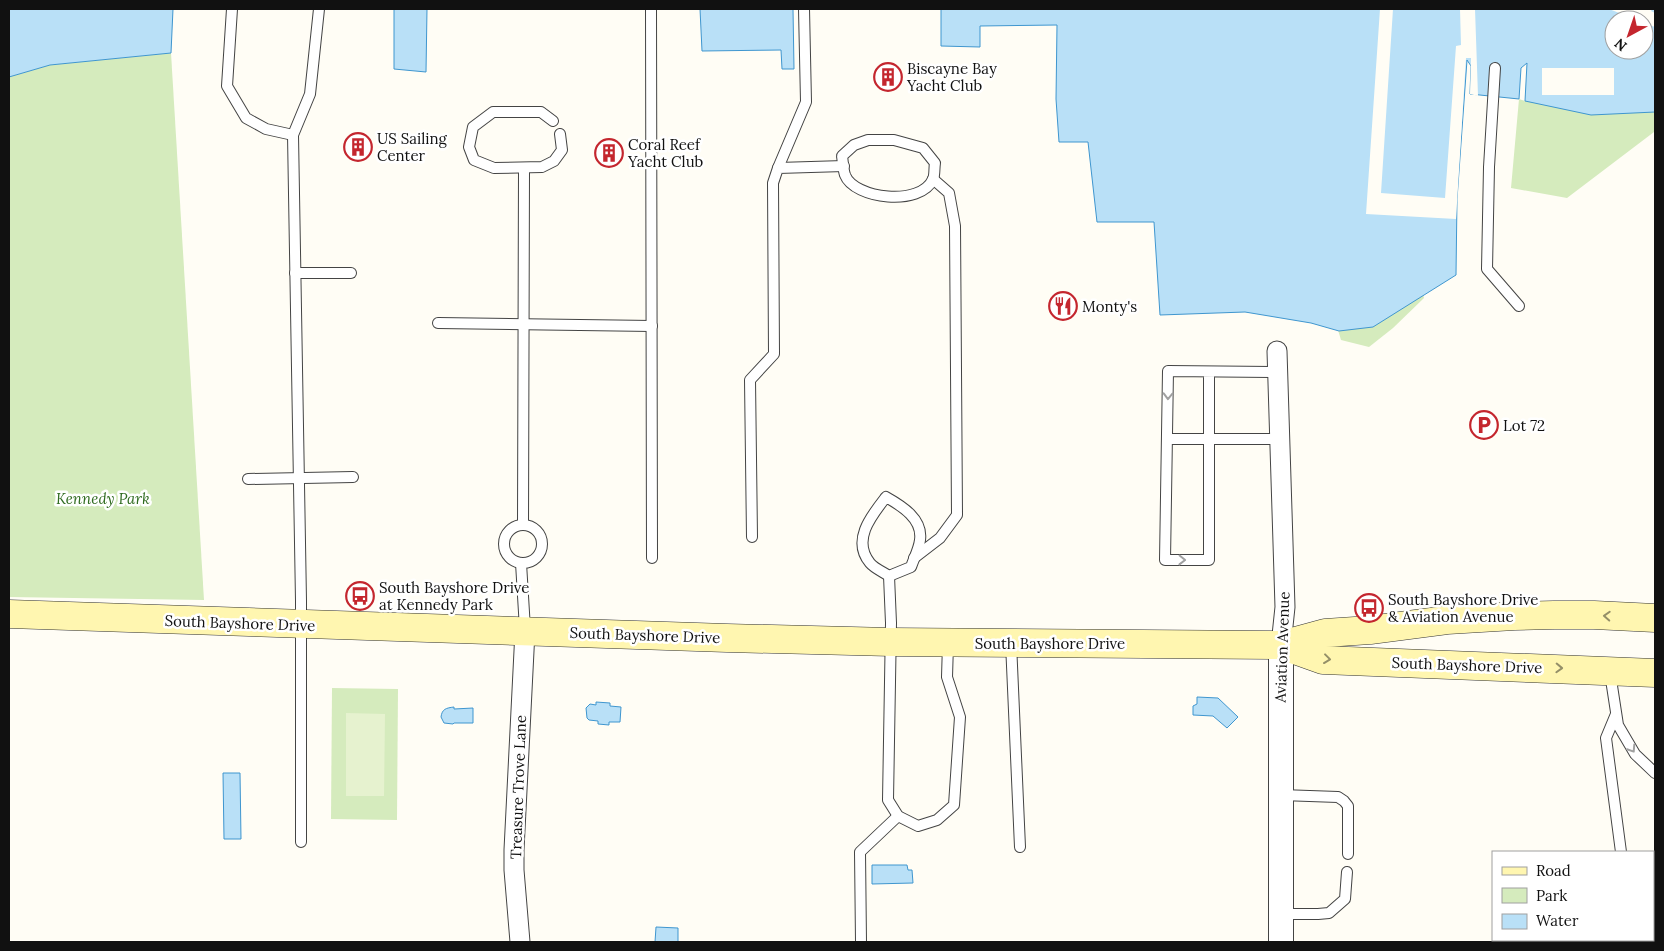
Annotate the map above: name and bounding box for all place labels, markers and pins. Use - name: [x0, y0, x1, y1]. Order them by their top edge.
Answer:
- place label: Biscayne Bay Yacht Club: [906, 59, 997, 95]
- building icon: Biscayne Bay Yacht Club: [873, 62, 903, 92]
- place label: US Sailing Center: [377, 129, 448, 165]
- building icon: US Sailing Center: [343, 132, 373, 162]
- place label: Coral Reef Yacht Club: [627, 135, 704, 171]
- building icon: Coral Reef Yacht Club: [594, 138, 624, 168]
- restaurant icon: Monty's: [1048, 291, 1078, 321]
- place label: Monty's: [1082, 297, 1137, 316]
- parking icon: Lot 72: [1469, 410, 1499, 440]
- place label: Lot 72: [1503, 416, 1545, 435]
- place label: South Bayshore Drive at Kennedy Park: [379, 578, 530, 614]
- bus stop icon: South Bayshore Drive at Kennedy Park: [345, 581, 375, 611]
- place label: South Bayshore Drive & Aviation Avenue: [1388, 590, 1539, 626]
- bus stop icon: South Bayshore Drive & Aviation Avenue: [1354, 593, 1384, 623]

